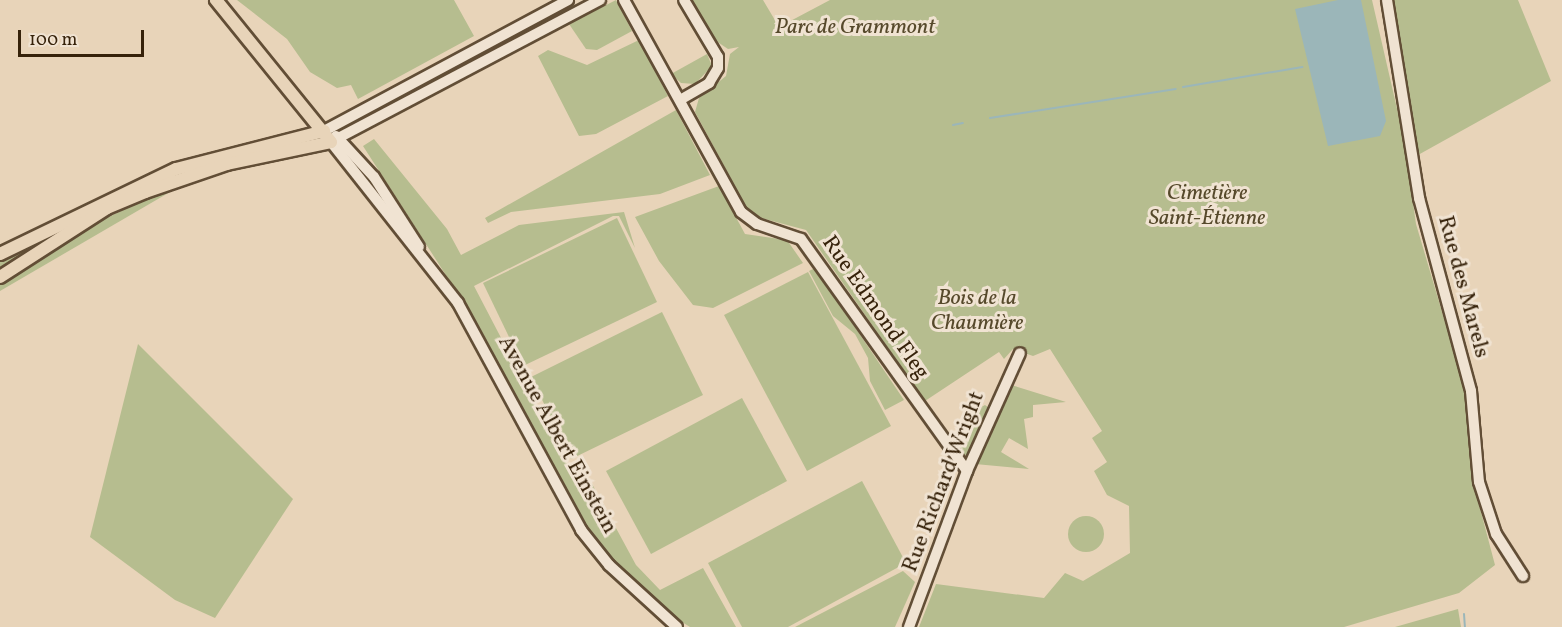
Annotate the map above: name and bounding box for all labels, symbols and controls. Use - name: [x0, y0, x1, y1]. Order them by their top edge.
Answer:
- park label: Parc de Grammont: [775, 15, 935, 41]
- scale bar: [21, 18, 147, 56]
- text: 100 m: [29, 28, 78, 53]
- park label: Cimetière Saint-Étienne: [1149, 180, 1265, 231]
- street label: Rue des Marels: [1431, 213, 1495, 361]
- street label: Rue Edmond Fleg: [816, 231, 934, 385]
- park label: Bois de la Chaumière: [931, 285, 1023, 336]
- street label: Avenue Albert Einstein: [492, 331, 622, 539]
- street label: Rue Richard Wright: [897, 388, 991, 576]

